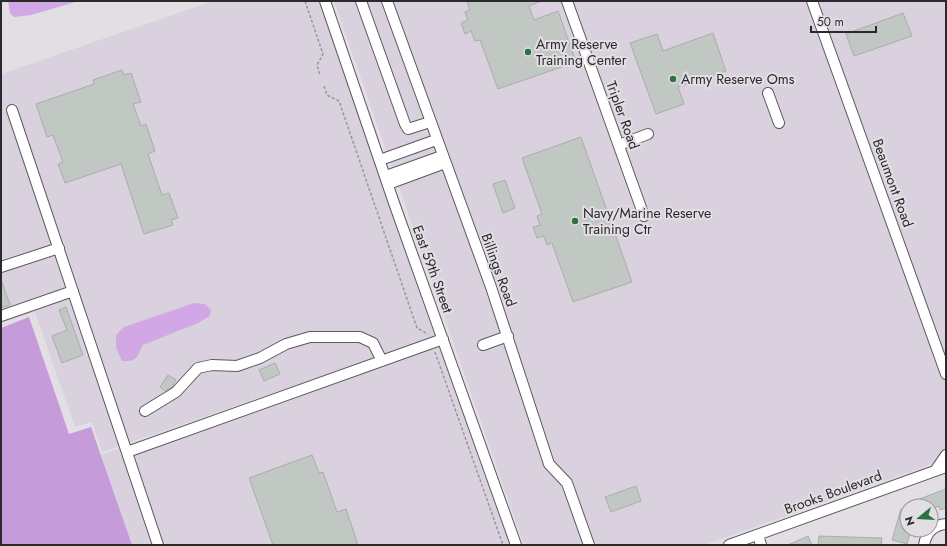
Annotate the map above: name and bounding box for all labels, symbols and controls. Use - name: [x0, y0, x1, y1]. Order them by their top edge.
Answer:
- scale bar: [811, 8, 876, 34]
- text: 50 m: [817, 13, 844, 31]
- place label: Army Reserve Training Center: [536, 34, 627, 70]
- marker: Army Reserve Training Center: [523, 47, 533, 57]
- place label: Army Reserve Oms: [681, 69, 795, 89]
- marker: Army Reserve Oms: [668, 74, 678, 84]
- street label: Tripler Road: [601, 78, 645, 152]
- street label: Beaumont Road: [868, 136, 918, 230]
- place label: Navy/Marine Reserve Training Ctr: [583, 203, 711, 239]
- marker: Navy/Marine Reserve Training Ctr: [570, 216, 580, 226]
- street label: East 59th Street: [408, 222, 458, 316]
- street label: Billings Road: [476, 230, 522, 310]
- street label: Brooks Boulevard: [781, 465, 885, 519]
- north arrow: [899, 498, 939, 538]
- text: N: [901, 514, 918, 528]

